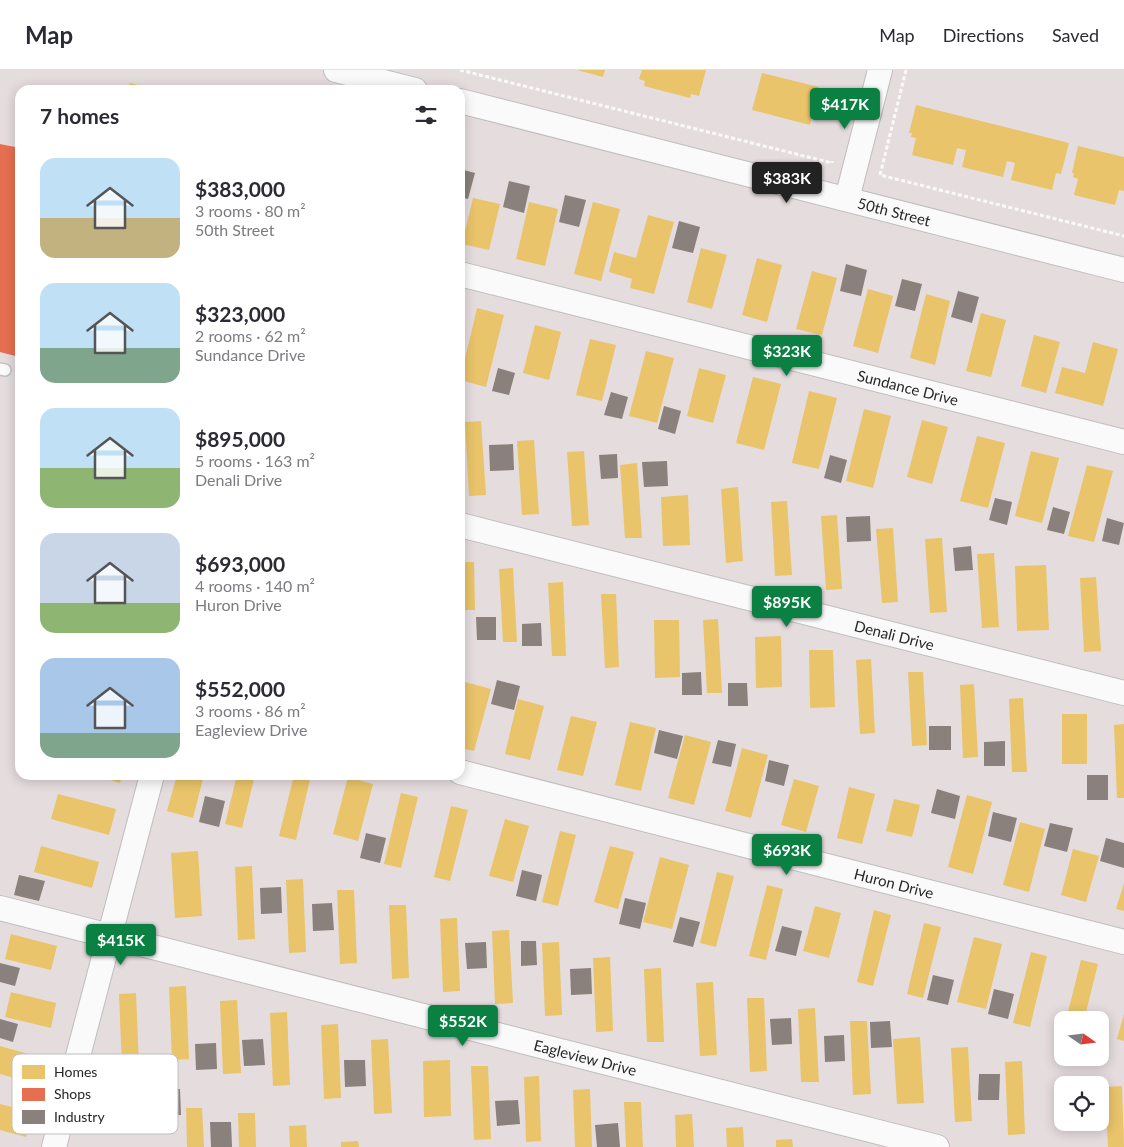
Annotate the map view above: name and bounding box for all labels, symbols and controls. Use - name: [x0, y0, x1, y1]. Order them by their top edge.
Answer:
- text: Map: [25, 20, 73, 49]
- text: Map: [879, 24, 915, 46]
- text: Directions: [943, 24, 1024, 46]
- text: Saved: [1052, 24, 1099, 46]
- pin: $417K: [810, 88, 880, 130]
- text: $417K: [821, 94, 869, 113]
- icon: filters: [412, 101, 440, 129]
- text: 7 homes: [40, 103, 119, 128]
- pin: $383K: [752, 162, 822, 204]
- text: $383K: [763, 168, 811, 187]
- text: $383,000: [195, 176, 285, 201]
- icon: home: [80, 178, 140, 238]
- street label: 50th Street: [856, 194, 933, 230]
- text: 3 rooms · 80 m²: [195, 201, 306, 220]
- text: 50th Street: [195, 220, 274, 239]
- text: $323,000: [195, 301, 285, 326]
- icon: home: [80, 303, 140, 363]
- text: 2 rooms · 62 m²: [195, 326, 306, 345]
- pin: $323K: [752, 334, 822, 377]
- text: $323K: [763, 341, 811, 360]
- text: Sundance Drive: [195, 345, 305, 364]
- street label: Sundance Drive: [855, 366, 960, 409]
- text: $895,000: [195, 426, 285, 451]
- icon: home: [80, 428, 140, 488]
- text: 5 rooms · 163 m²: [195, 451, 315, 470]
- text: Denali Drive: [195, 470, 282, 489]
- text: $693,000: [195, 551, 285, 576]
- icon: home: [80, 553, 140, 613]
- text: 4 rooms · 140 m²: [195, 576, 315, 595]
- pin: $895K: [752, 586, 822, 628]
- text: $895K: [763, 592, 811, 611]
- text: Huron Drive: [195, 595, 282, 614]
- street label: Denali Drive: [852, 616, 936, 654]
- text: $552,000: [195, 676, 285, 701]
- icon: home: [80, 678, 140, 738]
- text: 3 rooms · 86 m²: [195, 701, 306, 720]
- text: Eagleview Drive: [195, 720, 307, 739]
- pin: $693K: [752, 834, 822, 876]
- text: $693K: [763, 840, 811, 859]
- street label: Huron Drive: [852, 864, 936, 902]
- pin: $415K: [86, 924, 156, 966]
- text: $415K: [97, 930, 145, 949]
- pin: $552K: [428, 1004, 498, 1047]
- text: $552K: [439, 1011, 487, 1030]
- north arrow: [1054, 1011, 1109, 1066]
- map controls: [1054, 1011, 1109, 1131]
- street label: Eagleview Drive: [532, 1036, 639, 1079]
- legend: [12, 1054, 178, 1134]
- text: Homes: [54, 1063, 97, 1080]
- button: locate: [1054, 1076, 1109, 1131]
- text: Shops: [54, 1085, 91, 1102]
- text: Industry: [54, 1108, 105, 1125]

